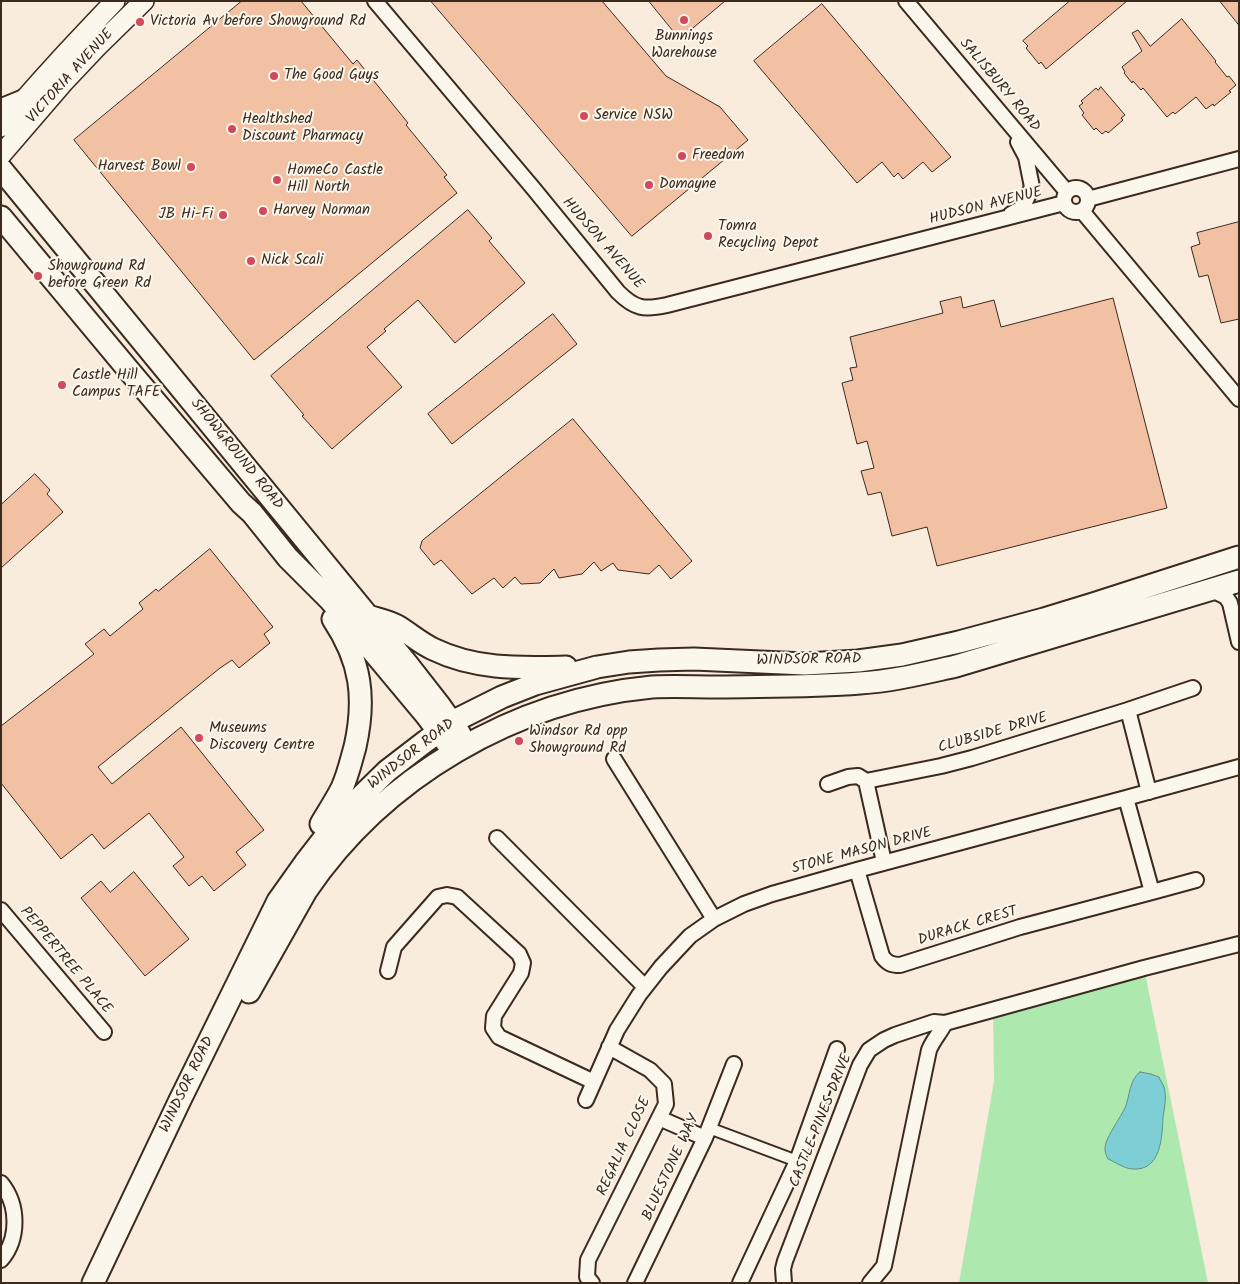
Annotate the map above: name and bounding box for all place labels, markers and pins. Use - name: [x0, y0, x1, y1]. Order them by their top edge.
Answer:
- place label: Victoria Av before Showground Rd: [150, 13, 365, 31]
- marker: Bunnings Warehouse: [678, 14, 690, 26]
- marker: Victoria Av before Showground Rd: [134, 16, 146, 28]
- place label: Bunnings Warehouse: [651, 28, 717, 63]
- place label: The Good Guys: [284, 67, 379, 85]
- marker: The Good Guys: [268, 70, 280, 82]
- place label: Service NSW: [594, 107, 673, 125]
- marker: Service NSW: [578, 110, 590, 122]
- place label: Healthshed Discount Pharmacy: [242, 111, 363, 146]
- marker: Healthshed Discount Pharmacy: [226, 123, 238, 135]
- place label: Freedom: [692, 147, 745, 165]
- marker: Freedom: [676, 150, 688, 162]
- place label: Harvest Bowl: [98, 158, 181, 176]
- marker: Harvest Bowl: [185, 161, 197, 173]
- place label: HomeCo Castle Hill North: [287, 162, 383, 197]
- marker: HomeCo Castle Hill North: [271, 174, 283, 186]
- place label: Domayne: [659, 176, 716, 194]
- marker: Domayne: [643, 179, 655, 191]
- place label: Harvey Norman: [273, 202, 370, 220]
- marker: Harvey Norman: [257, 205, 269, 217]
- place label: JB Hi-Fi: [158, 206, 213, 224]
- marker: JB Hi-Fi: [217, 209, 229, 221]
- place label: Tomra Recycling Depot: [718, 218, 818, 253]
- marker: Tomra Recycling Depot: [702, 230, 714, 242]
- place label: Nick Scali: [261, 252, 323, 270]
- marker: Nick Scali: [245, 255, 257, 267]
- place label: Showground Rd before Green Rd: [48, 258, 151, 293]
- marker: Showground Rd before Green Rd: [32, 270, 44, 282]
- place label: Castle Hill Campus TAFE: [72, 367, 161, 402]
- marker: Castle Hill Campus TAFE: [56, 379, 68, 391]
- place label: Museums Discovery Centre: [209, 720, 314, 755]
- place label: Windsor Rd opp Showground Rd: [529, 723, 627, 758]
- marker: Museums Discovery Centre: [193, 732, 205, 744]
- marker: Windsor Rd opp Showground Rd: [513, 735, 525, 747]

